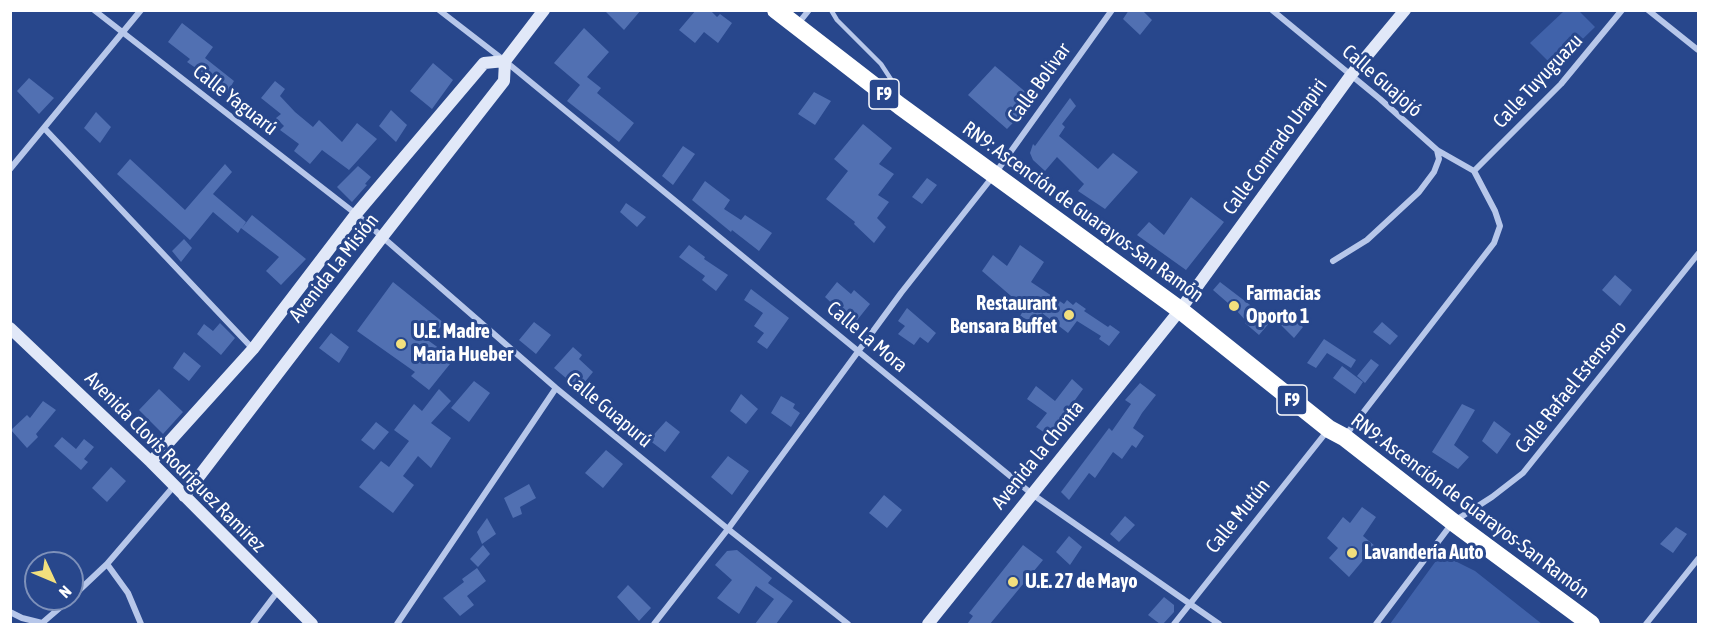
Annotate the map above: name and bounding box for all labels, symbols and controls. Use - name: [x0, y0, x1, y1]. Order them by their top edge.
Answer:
- street label: Calle Tuyuguazu: [1488, 29, 1588, 133]
- street label: Calle Bolivar: [1002, 39, 1076, 127]
- street label: Calle Guajojó: [1337, 40, 1427, 122]
- street label: Calle Yaguarú: [188, 60, 282, 140]
- street label: Calle Conrrado Urapiri: [1218, 74, 1332, 220]
- road number: F9: [869, 79, 899, 109]
- street label: RN9: Ascención de Guarayos-San Ramón: [958, 116, 1208, 308]
- street label: Avenida La Misión: [284, 209, 384, 327]
- place label: Farmacias Oporto 1: [1246, 282, 1321, 329]
- place label: Restaurant Bensara Buffet: [950, 292, 1057, 339]
- street label: Calle La Mora: [822, 296, 912, 378]
- marker: Farmacias Oporto 1: [1227, 299, 1241, 313]
- marker: Restaurant Bensara Buffet: [1062, 308, 1076, 322]
- street label: Calle Rafael Estensoro: [1510, 316, 1632, 458]
- place label: U.E. Madre Maria Hueber: [413, 320, 513, 367]
- marker: U.E. Madre Maria Hueber: [394, 337, 408, 351]
- street label: Avenida Clovis Rodriguez Ramirez: [80, 367, 270, 557]
- street label: Calle Guapurú: [561, 367, 657, 453]
- road number: F9: [1277, 385, 1307, 415]
- street label: Avenida la Chonta: [987, 396, 1089, 514]
- street label: RN9: Ascención de Guarayos-San Ramón: [1346, 408, 1594, 604]
- street label: Calle Mutún: [1201, 474, 1275, 558]
- place label: Lavandería Auto: [1364, 541, 1484, 565]
- marker: Lavandería Auto: [1345, 546, 1359, 560]
- north arrow: [24, 551, 84, 611]
- place label: U.E. 27 de Mayo: [1025, 570, 1138, 594]
- marker: U.E. 27 de Mayo: [1006, 575, 1020, 589]
- text: N: [56, 582, 75, 602]

